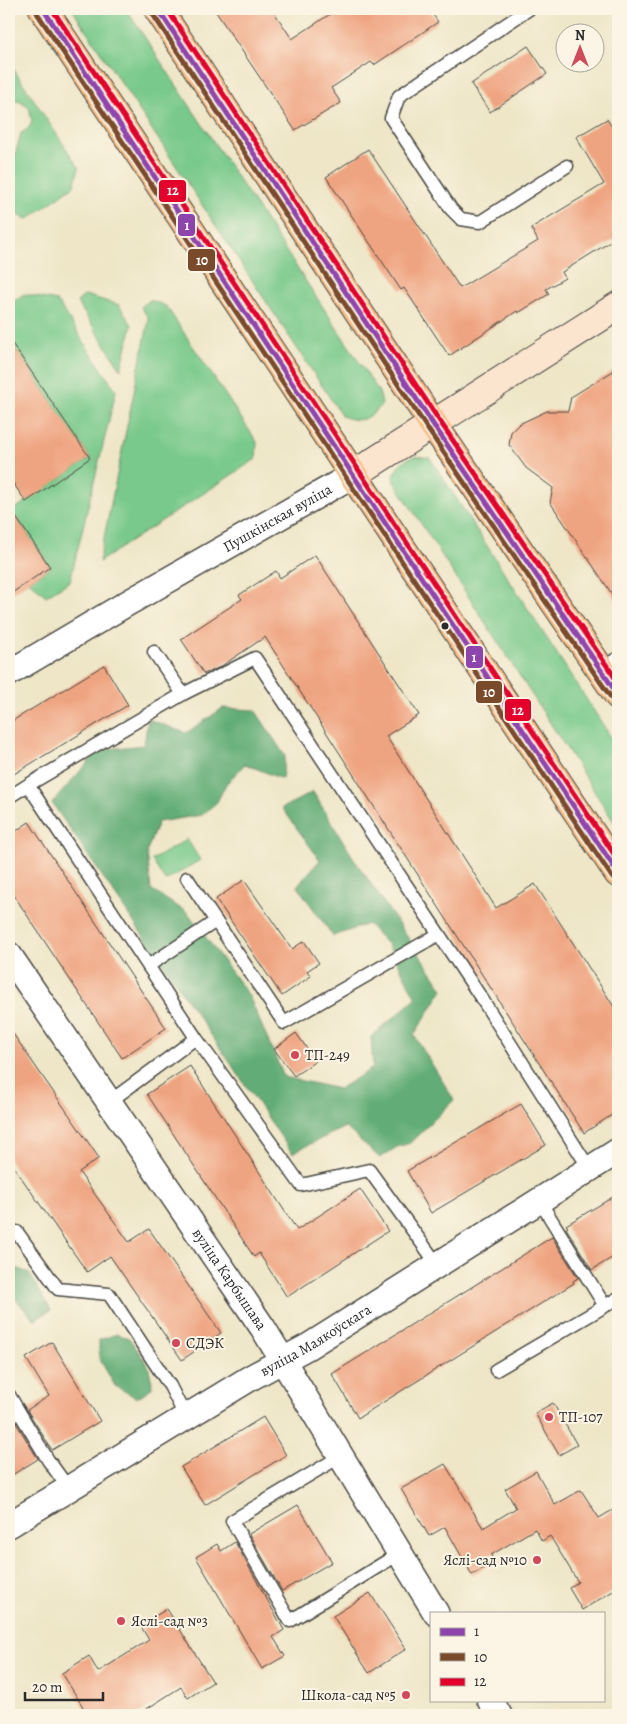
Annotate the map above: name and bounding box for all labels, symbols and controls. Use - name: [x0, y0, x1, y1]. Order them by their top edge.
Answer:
- north arrow: [554, 22, 604, 72]
- text: N: [575, 26, 585, 45]
- line badge: 12: [158, 179, 187, 203]
- text: 12: [167, 181, 179, 200]
- line badge: 1: [177, 213, 196, 237]
- text: 1: [184, 216, 190, 235]
- line badge: 10: [187, 248, 216, 272]
- text: 10: [196, 251, 208, 270]
- street label: Пушкінская вуліца: [219, 479, 336, 557]
- unlabelled marker: [440, 621, 450, 631]
- line badge: 1: [465, 645, 484, 669]
- text: 1: [471, 648, 477, 667]
- line badge: 10: [475, 680, 503, 704]
- text: 10: [483, 683, 495, 702]
- line badge: 12: [504, 698, 532, 722]
- text: 12: [512, 701, 524, 720]
- place label: ТП-249: [305, 1045, 350, 1065]
- marker: ТП-249: [289, 1049, 301, 1061]
- street label: вуліца Карбышава: [188, 1224, 272, 1334]
- street label: вуліца Маякоўскага: [256, 1299, 375, 1381]
- place label: СДЭК: [186, 1333, 224, 1353]
- marker: СДЭК: [170, 1337, 182, 1349]
- place label: ТП-107: [559, 1407, 603, 1427]
- marker: ТП-107: [543, 1411, 555, 1423]
- place label: Яслі-сад №10: [443, 1550, 527, 1570]
- marker: Яслі-сад №10: [531, 1554, 543, 1566]
- place label: Яслі-сад №3: [131, 1611, 208, 1631]
- legend: [430, 1612, 604, 1702]
- marker: Яслі-сад №3: [115, 1615, 127, 1627]
- text: 1: [474, 1621, 479, 1641]
- text: 10: [474, 1647, 487, 1667]
- scale bar: [25, 1669, 102, 1701]
- text: 12: [474, 1671, 486, 1691]
- text: 20 m: [32, 1677, 63, 1697]
- place label: Школа-сад №5: [301, 1685, 396, 1705]
- marker: Школа-сад №5: [400, 1689, 412, 1701]

